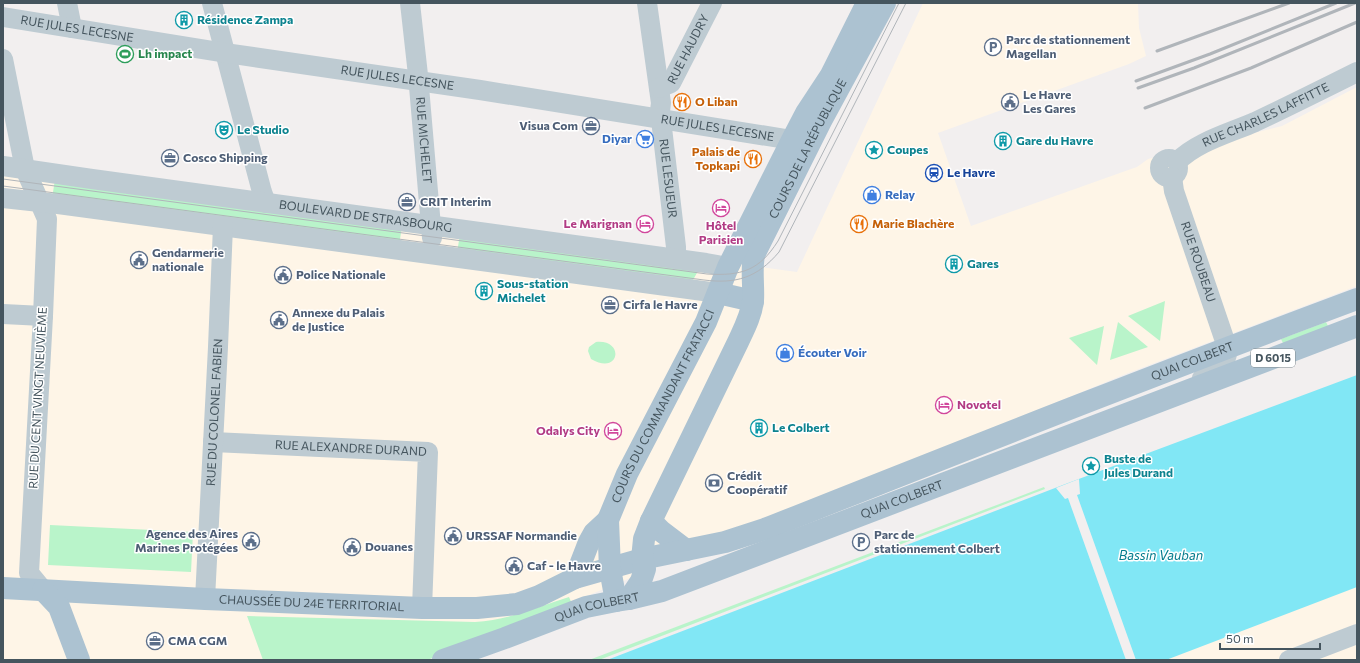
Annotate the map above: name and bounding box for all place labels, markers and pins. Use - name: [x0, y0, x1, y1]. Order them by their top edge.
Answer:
- building icon: Résidence Zampa: [174, 10, 194, 30]
- place label: Résidence Zampa: [197, 12, 293, 26]
- place label: Parc de stationnement Magellan: [1006, 32, 1130, 60]
- parking icon: Parc de stationnement Magellan: [983, 37, 1003, 57]
- sports icon: Lh impact: [115, 44, 135, 64]
- place label: Lh impact: [138, 46, 192, 60]
- place label: Le Havre Les Gares: [1023, 87, 1076, 115]
- restaurant icon: O Liban: [672, 92, 692, 112]
- public building icon: Le Havre Les Gares: [1000, 92, 1020, 112]
- place label: O Liban: [695, 94, 738, 108]
- office icon: Visua Com: [581, 116, 601, 136]
- place label: Visua Com: [519, 118, 578, 132]
- theatre icon: Le Studio: [214, 120, 234, 140]
- place label: Le Studio: [237, 122, 289, 136]
- supermarket icon: Diyar: [635, 129, 655, 149]
- place label: Diyar: [602, 131, 632, 145]
- building icon: Gare du Havre: [993, 131, 1013, 151]
- place label: Gare du Havre: [1016, 133, 1093, 147]
- place icon: Coupes: [864, 140, 884, 160]
- place label: Coupes: [887, 142, 929, 156]
- place label: Palais de Topkapi: [692, 144, 740, 172]
- office icon: Cosco Shipping: [160, 148, 180, 168]
- restaurant icon: Palais de Topkapi: [743, 149, 763, 169]
- place label: Cosco Shipping: [183, 150, 268, 164]
- station icon: Le Havre: [924, 163, 944, 183]
- place label: Le Havre: [947, 165, 995, 179]
- shop icon: Relay: [862, 185, 882, 205]
- place label: Relay: [885, 187, 916, 201]
- office icon: CRIT Interim: [397, 192, 417, 212]
- place label: CRIT Interim: [420, 194, 491, 208]
- hotel icon: Hôtel Parisien: [711, 198, 731, 218]
- hotel icon: Le Marignan: [635, 214, 655, 234]
- restaurant icon: Marie Blachère: [849, 214, 869, 234]
- place label: Le Marignan: [564, 216, 632, 230]
- place label: Marie Blachère: [872, 216, 954, 230]
- place label: Hôtel Parisien: [699, 218, 743, 246]
- place label: Gendarmerie nationale: [152, 245, 224, 273]
- public building icon: Gendarmerie nationale: [129, 250, 149, 270]
- building icon: Gares: [944, 254, 964, 274]
- place label: Gares: [967, 256, 999, 270]
- public building icon: Police Nationale: [273, 265, 293, 285]
- place label: Police Nationale: [296, 267, 386, 281]
- place label: Sous-station Michelet: [497, 276, 568, 304]
- building icon: Sous-station Michelet: [474, 281, 494, 301]
- office icon: Cirfa le Havre: [600, 295, 620, 315]
- place label: Cirfa le Havre: [623, 297, 698, 311]
- place label: Annexe du Palais de Justice: [292, 305, 385, 334]
- public building icon: Annexe du Palais de Justice: [269, 310, 289, 330]
- shop icon: Écouter Voir: [775, 343, 795, 363]
- place label: Écouter Voir: [798, 345, 867, 359]
- hotel icon: Novotel: [934, 395, 954, 415]
- place label: Novotel: [957, 397, 1001, 411]
- building icon: Le Colbert: [749, 418, 769, 438]
- place label: Le Colbert: [772, 420, 830, 434]
- hotel icon: Odalys City: [603, 421, 623, 441]
- place label: Odalys City: [536, 423, 600, 437]
- place label: Buste de Jules Durand: [1104, 451, 1173, 480]
- place icon: Buste de Jules Durand: [1081, 456, 1101, 476]
- place label: Crédit Coopératif: [727, 468, 788, 496]
- bank icon: Crédit Coopératif: [704, 473, 724, 493]
- place label: Agence des Aires Marines Protégées: [135, 526, 238, 554]
- public building icon: URSSAF Normandie: [443, 526, 463, 546]
- place label: Parc de stationnement Colbert: [874, 527, 1000, 555]
- place label: URSSAF Normandie: [466, 528, 577, 542]
- public building icon: Agence des Aires Marines Protégées: [241, 531, 261, 551]
- parking icon: Parc de stationnement Colbert: [851, 532, 871, 552]
- public building icon: Douanes: [342, 537, 362, 557]
- place label: Douanes: [365, 539, 413, 553]
- public building icon: Caf - le Havre: [504, 556, 524, 576]
- place label: Caf - le Havre: [527, 558, 601, 572]
- office icon: CMA CGM: [145, 631, 165, 651]
- place label: CMA CGM: [168, 633, 227, 647]

